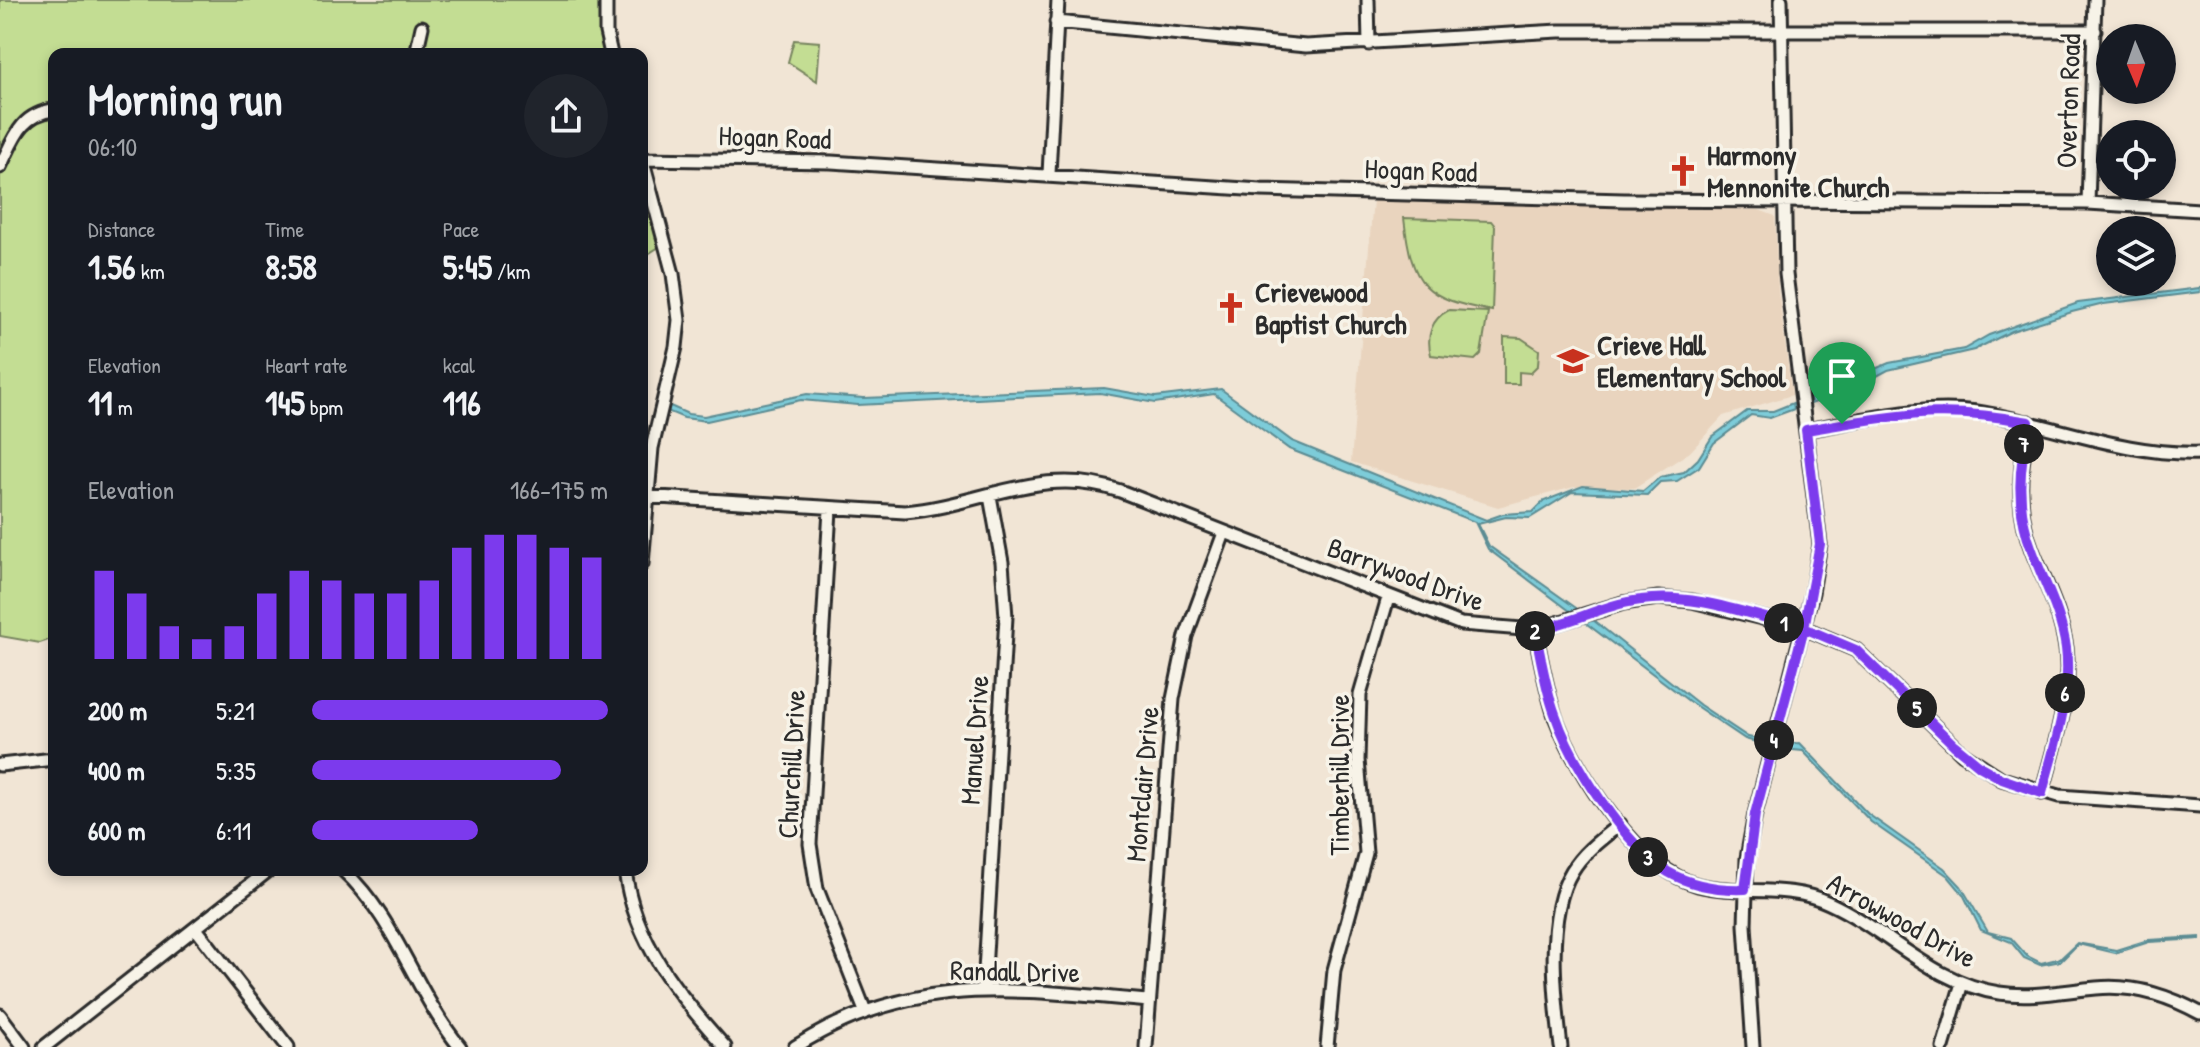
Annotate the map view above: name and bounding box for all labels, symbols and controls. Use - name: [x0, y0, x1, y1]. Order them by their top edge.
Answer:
- north arrow: [2096, 24, 2176, 104]
- map controls: [2096, 24, 2176, 296]
- street label: Overton Road: [2047, 33, 2089, 169]
- text: Morning run: [88, 69, 283, 129]
- button: share: [524, 74, 608, 158]
- street label: Hogan Road: [718, 116, 832, 158]
- button: locate: [2096, 120, 2176, 200]
- text: 06:10: [88, 129, 137, 164]
- place label: Harmony Mennonite Church: [1707, 136, 1889, 206]
- street label: Hogan Road: [1364, 149, 1478, 191]
- church icon: Harmony Mennonite Church: [1666, 154, 1700, 188]
- text: Distance: [88, 214, 155, 244]
- text: Time: [265, 214, 304, 244]
- text: Pace: [443, 214, 479, 244]
- button: layers: [2096, 216, 2176, 296]
- text: 1.56: [88, 244, 136, 290]
- text: 8:58: [265, 244, 317, 290]
- text: 5:45: [443, 244, 492, 290]
- text: km: [136, 256, 165, 286]
- text: /km: [492, 256, 531, 286]
- place label: Crievewood Baptist Church: [1255, 273, 1407, 344]
- church icon: Crievewood Baptist Church: [1214, 291, 1248, 325]
- place label: Crieve Hall Elementary School: [1597, 326, 1787, 397]
- pin: [1808, 342, 1876, 424]
- school or university icon: Crieve Hall Elementary School: [1556, 344, 1590, 378]
- text: Elevation: [88, 350, 161, 380]
- text: Heart rate: [265, 350, 348, 380]
- text: kcal: [443, 350, 475, 380]
- icon: arrive: [1820, 354, 1864, 398]
- text: 11: [88, 380, 113, 426]
- text: 145: [265, 380, 305, 426]
- text: 116: [443, 380, 481, 426]
- text: m: [113, 392, 133, 422]
- text: bpm: [305, 392, 343, 422]
- pin: 7: [2004, 424, 2044, 464]
- text: 7: [2019, 429, 2029, 459]
- text: Elevation: [88, 472, 174, 507]
- text: 166–175 m: [510, 472, 608, 507]
- street label: Barrywood Drive: [1322, 528, 1490, 620]
- pin: 1: [1764, 603, 1804, 643]
- text: 1: [1780, 608, 1788, 638]
- pin: 2: [1515, 611, 1555, 651]
- text: 2: [1530, 616, 1540, 646]
- pin: 6: [2045, 673, 2085, 713]
- street label: Manuel Drive: [951, 674, 997, 806]
- text: 6: [2061, 678, 2069, 708]
- pin: 5: [1897, 688, 1937, 728]
- street label: Churchill Drive: [768, 689, 814, 839]
- text: 200 m: [88, 693, 147, 728]
- text: 5:21: [216, 693, 255, 728]
- text: 5: [1912, 693, 1922, 723]
- street label: Timberhill Drive: [1320, 694, 1358, 856]
- street label: Montclair Drive: [1116, 705, 1168, 863]
- pin: 4: [1754, 720, 1794, 760]
- text: 4: [1770, 725, 1778, 755]
- text: 400 m: [88, 753, 145, 788]
- text: 5:35: [216, 753, 256, 788]
- text: 600 m: [88, 813, 145, 848]
- text: 6:11: [216, 813, 251, 848]
- pin: 3: [1628, 837, 1668, 877]
- text: 3: [1643, 842, 1653, 872]
- street label: Arrowwood Drive: [1821, 863, 1983, 977]
- street label: Randall Drive: [950, 951, 1080, 991]

